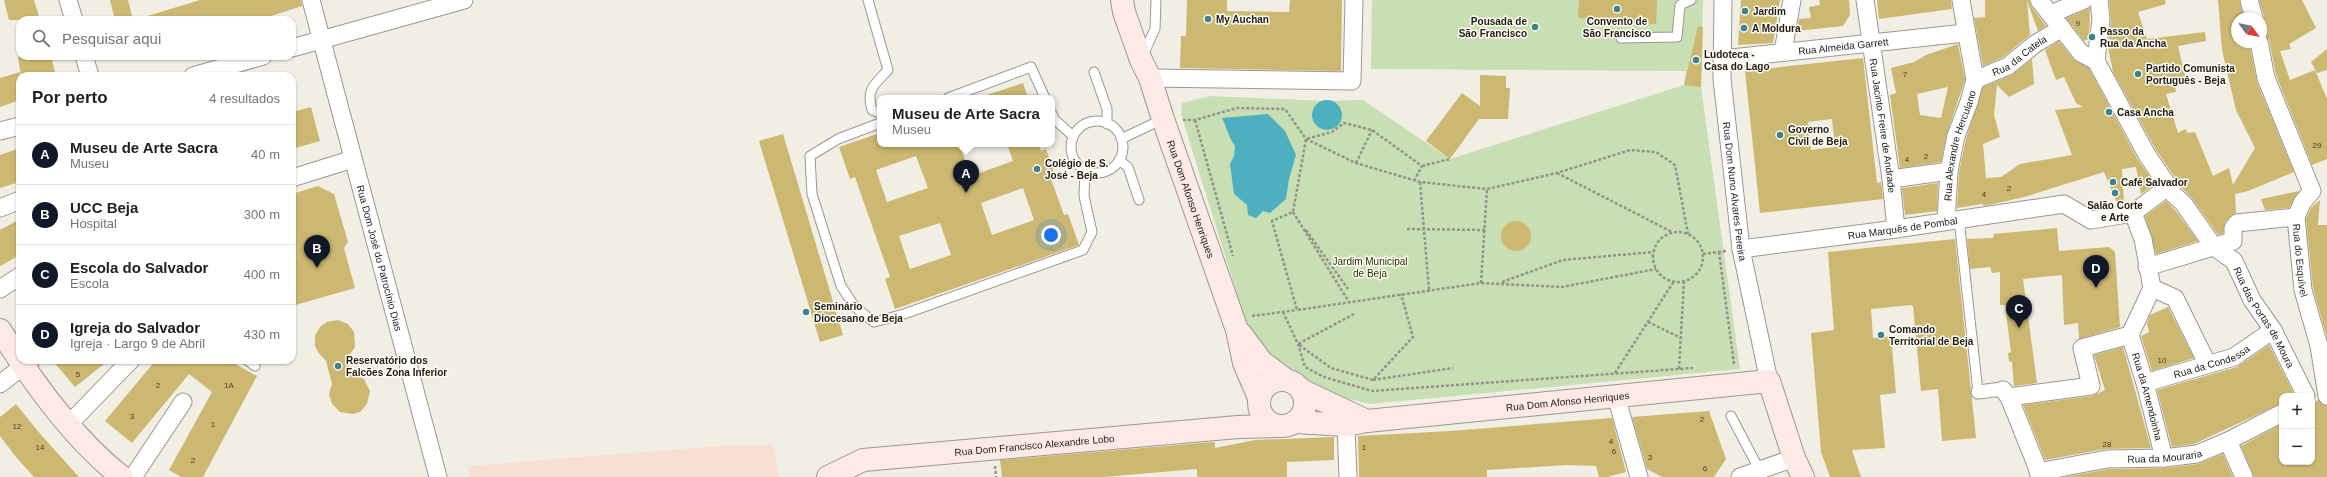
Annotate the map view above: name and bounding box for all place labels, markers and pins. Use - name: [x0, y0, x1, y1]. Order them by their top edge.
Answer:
- marker: Convento de São Francisco: [1612, 4, 1622, 14]
- marker: Jardim: [1740, 6, 1750, 16]
- place label: Jardim: [1753, 6, 1786, 17]
- marker: My Auchan: [1203, 14, 1213, 24]
- place label: My Auchan: [1216, 14, 1269, 25]
- place label: Pousada de São Francisco: [1459, 16, 1527, 39]
- place label: Convento de São Francisco: [1583, 16, 1651, 39]
- marker: Pousada de São Francisco: [1530, 22, 1540, 32]
- marker: A Moldura: [1739, 23, 1749, 33]
- place label: A Moldura: [1752, 23, 1801, 34]
- place label: Passo da Rua da Ancha: [2100, 26, 2167, 49]
- marker: Passo da Rua da Ancha: [2087, 32, 2097, 42]
- place label: Ludoteca - Casa do Lago: [1704, 49, 1770, 72]
- marker: Ludoteca - Casa do Lago: [1691, 55, 1701, 65]
- place label: Partido Comunista Português - Beja: [2146, 63, 2235, 86]
- marker: Partido Comunista Português - Beja: [2133, 69, 2143, 79]
- marker: Casa Ancha: [2104, 107, 2114, 117]
- place label: Casa Ancha: [2117, 107, 2174, 118]
- place label: Governo Civil de Beja: [1788, 124, 1848, 147]
- marker: Governo Civil de Beja: [1775, 130, 1785, 140]
- place label: Colégio de S. José - Beja: [1045, 158, 1109, 181]
- pin: A: [953, 160, 979, 193]
- marker: Colégio de S. José - Beja: [1032, 164, 1042, 174]
- marker: Café Salvador: [2108, 177, 2118, 187]
- place label: Café Salvador: [2121, 177, 2188, 188]
- marker: Salão Corte e Arte: [2110, 188, 2120, 198]
- place label: Salão Corte e Arte: [2087, 200, 2143, 223]
- pin: B: [304, 235, 330, 268]
- pin: D: [2083, 255, 2109, 288]
- pin: C: [2006, 295, 2032, 328]
- place label: Seminário Diocesano de Beja: [814, 301, 903, 324]
- marker: Seminário Diocesano de Beja: [801, 307, 811, 317]
- place label: Comando Territorial de Beja: [1889, 324, 1974, 347]
- marker: Comando Territorial de Beja: [1876, 330, 1886, 340]
- place label: Reservatório dos Falcões Zona Inferior: [346, 355, 447, 378]
- marker: Reservatório dos Falcões Zona Inferior: [333, 361, 343, 371]

